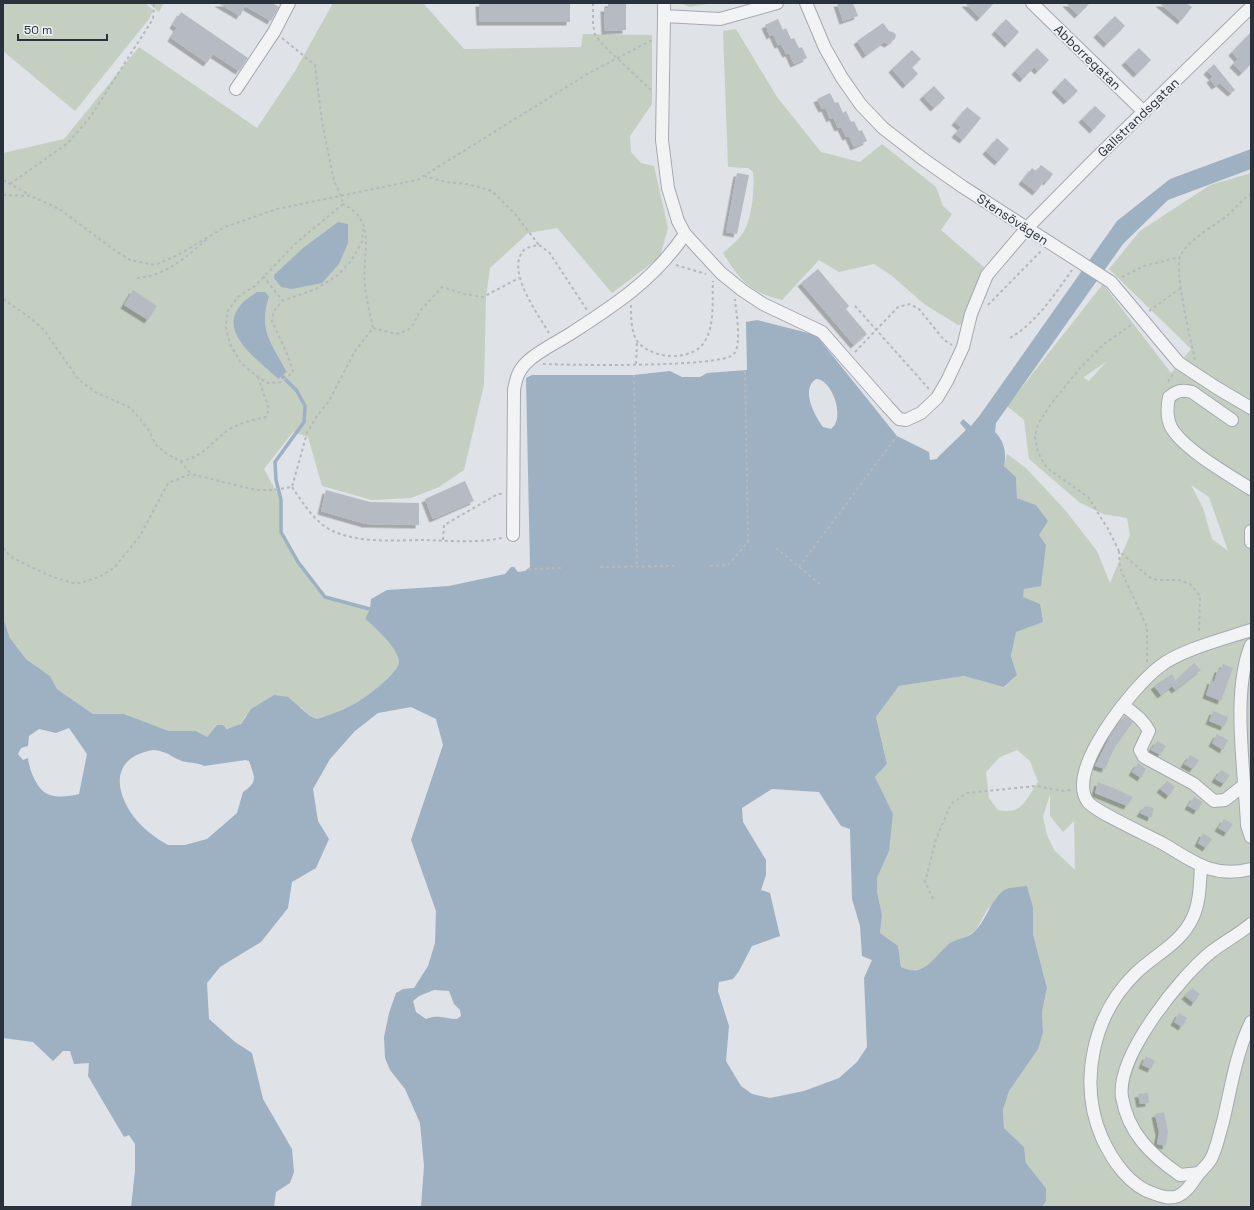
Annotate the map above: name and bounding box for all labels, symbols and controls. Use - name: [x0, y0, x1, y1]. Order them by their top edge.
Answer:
- scale bar: [18, 16, 107, 42]
- street label: Abborregatan: [1050, 21, 1125, 94]
- text: 50 m: [24, 22, 52, 38]
- street label: Gallstrandsgatan: [1094, 74, 1183, 161]
- street label: Stensövägen: [974, 190, 1052, 249]

